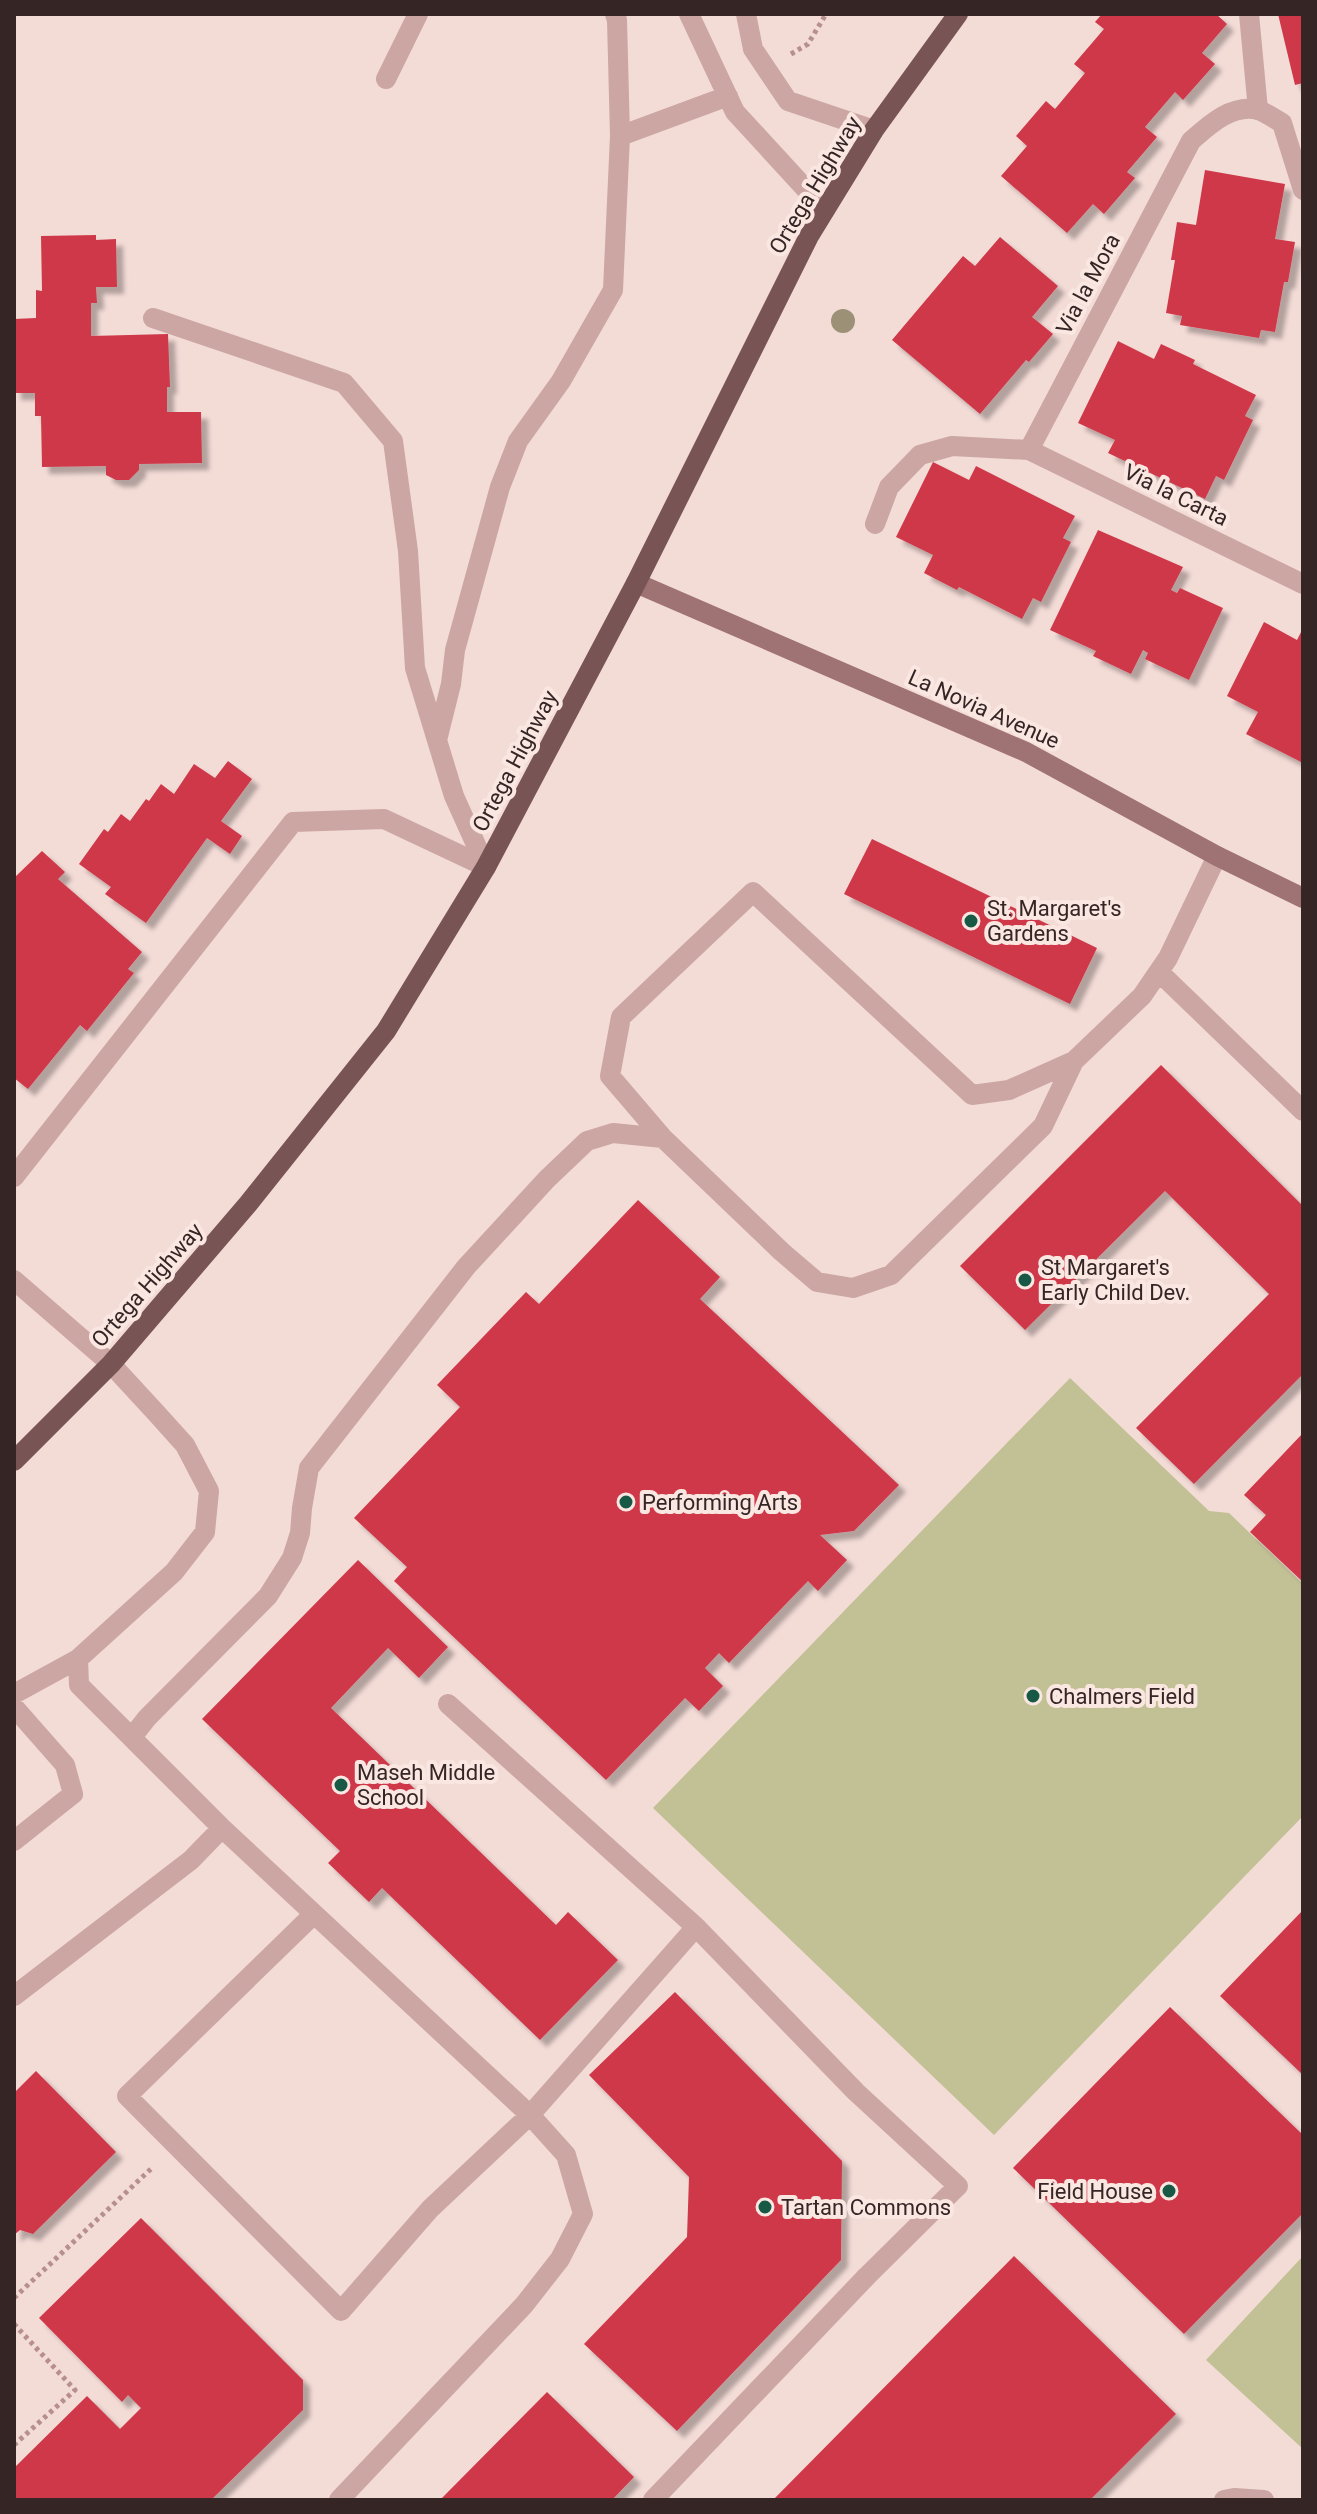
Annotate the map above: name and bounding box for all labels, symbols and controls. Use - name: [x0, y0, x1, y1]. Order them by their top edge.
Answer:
- street label: Ortega Highway: [764, 111, 866, 258]
- street label: Via la Mora: [1051, 229, 1125, 339]
- street label: Via la Carta: [1120, 459, 1232, 531]
- street label: La Novia Avenue: [905, 664, 1063, 754]
- street label: Ortega Highway: [467, 686, 563, 836]
- place label: St. Margaret's Gardens: [987, 896, 1122, 946]
- marker: St. Margaret's Gardens: [962, 912, 980, 930]
- street label: Ortega Highway: [86, 1217, 208, 1352]
- place label: St Margaret's Early Child Dev.: [1041, 1255, 1190, 1305]
- marker: St Margaret's Early Child Dev.: [1016, 1271, 1034, 1289]
- place label: Performing Arts: [642, 1490, 798, 1515]
- marker: Performing Arts: [617, 1493, 635, 1511]
- place label: Chalmers Field: [1049, 1684, 1195, 1709]
- marker: Chalmers Field: [1024, 1687, 1042, 1705]
- place label: Maseh Middle School: [357, 1760, 495, 1810]
- marker: Maseh Middle School: [332, 1776, 350, 1794]
- place label: Field House: [1037, 2179, 1153, 2204]
- marker: Field House: [1160, 2182, 1178, 2200]
- place label: Tartan Commons: [781, 2195, 951, 2220]
- marker: Tartan Commons: [756, 2198, 774, 2216]

